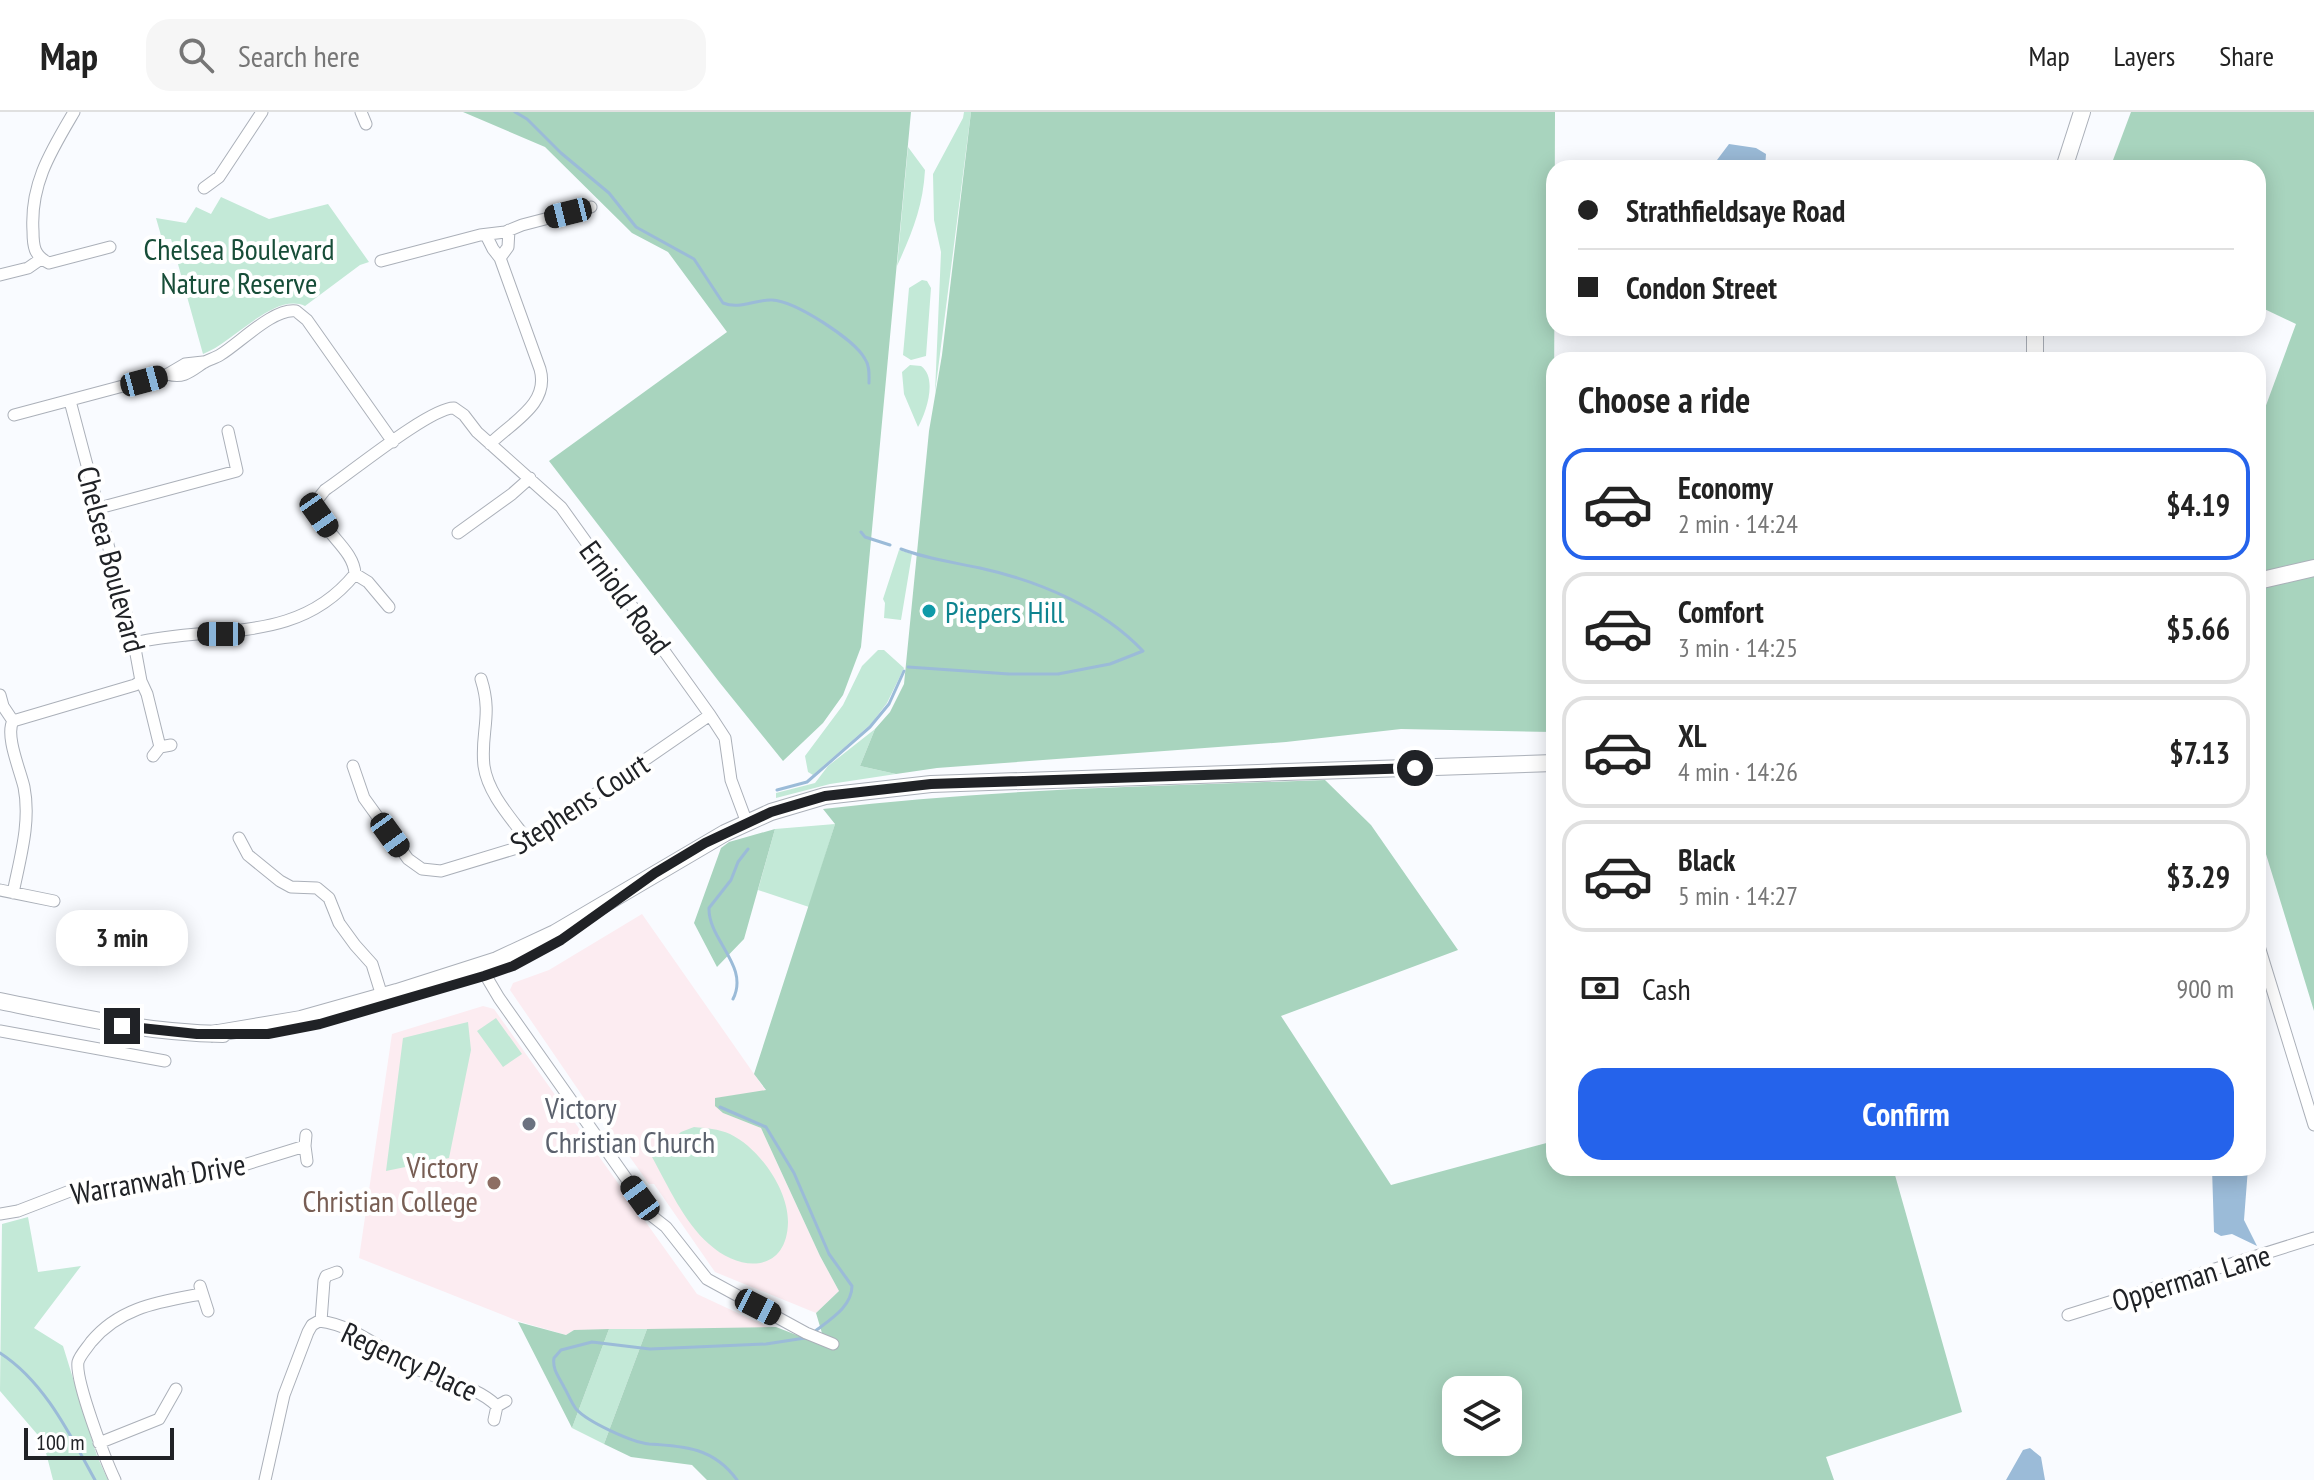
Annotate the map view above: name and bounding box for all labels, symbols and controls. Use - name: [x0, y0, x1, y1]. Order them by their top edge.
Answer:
- search box: [146, 19, 706, 91]
- text: Map: [40, 31, 98, 80]
- icon: search: [174, 33, 218, 77]
- text: Search here: [238, 36, 360, 75]
- text: Map: [2028, 37, 2070, 74]
- text: Layers: [2114, 37, 2175, 74]
- text: Share: [2219, 37, 2274, 74]
- text: Strathfieldsaye Road: [1626, 191, 1845, 230]
- car: [542, 196, 594, 230]
- park label: Chelsea Boulevard Nature Reserve: [143, 229, 335, 302]
- text: Condon Street: [1626, 268, 1777, 307]
- car: [118, 363, 170, 399]
- text: Choose a ride: [1578, 376, 1750, 423]
- street label: Chelsea Boulevard: [68, 462, 156, 656]
- icon: car: [1582, 468, 1654, 540]
- text: Economy: [1678, 468, 1773, 507]
- text: $4.19: [2166, 485, 2230, 524]
- car: [295, 488, 343, 542]
- text: 2 min · 14:24: [1678, 507, 1798, 540]
- street label: Erniold Road: [572, 532, 680, 662]
- place label: Piepers Hill: [945, 592, 1064, 631]
- icon: car: [1582, 592, 1654, 664]
- text: Comfort: [1678, 592, 1764, 631]
- marker: Piepers Hill: [920, 602, 938, 620]
- text: $5.66: [2166, 609, 2230, 648]
- car: [197, 622, 245, 646]
- text: 3 min · 14:25: [1678, 631, 1798, 664]
- icon: car: [1582, 716, 1654, 788]
- text: XL: [1678, 716, 1707, 755]
- text: $7.13: [2169, 733, 2230, 772]
- street label: Stephens Court: [502, 743, 656, 862]
- route start: [1397, 750, 1433, 786]
- text: 4 min · 14:26: [1678, 755, 1798, 788]
- car: [366, 809, 414, 861]
- icon: car: [1582, 840, 1654, 912]
- text: Black: [1678, 840, 1735, 879]
- text: $3.29: [2166, 857, 2230, 896]
- text: 5 min · 14:27: [1678, 879, 1798, 912]
- callout: 3 min: [56, 910, 188, 966]
- text: 3 min: [96, 921, 148, 954]
- icon: cash: [1578, 966, 1622, 1010]
- text: Cash: [1642, 969, 1691, 1008]
- text: 900 m: [2176, 972, 2234, 1005]
- route end: [104, 1008, 140, 1044]
- button: Confirm: [1578, 1068, 2234, 1160]
- place label: Victory Christian Church: [544, 1088, 715, 1161]
- marker: Victory Christian Church: [520, 1115, 538, 1133]
- street label: Warranwah Drive: [68, 1143, 248, 1213]
- place label: Victory Christian College: [303, 1147, 479, 1220]
- car: [616, 1172, 664, 1224]
- marker: Victory Christian College: [485, 1174, 503, 1192]
- street label: Opperman Lane: [2107, 1234, 2275, 1320]
- car: [731, 1285, 785, 1329]
- street label: Regency Place: [336, 1312, 484, 1410]
- map controls: [1442, 1376, 1522, 1456]
- button: layers: [1442, 1376, 1522, 1456]
- scale bar: [24, 1424, 174, 1460]
- text: 100 m: [36, 1428, 85, 1456]

